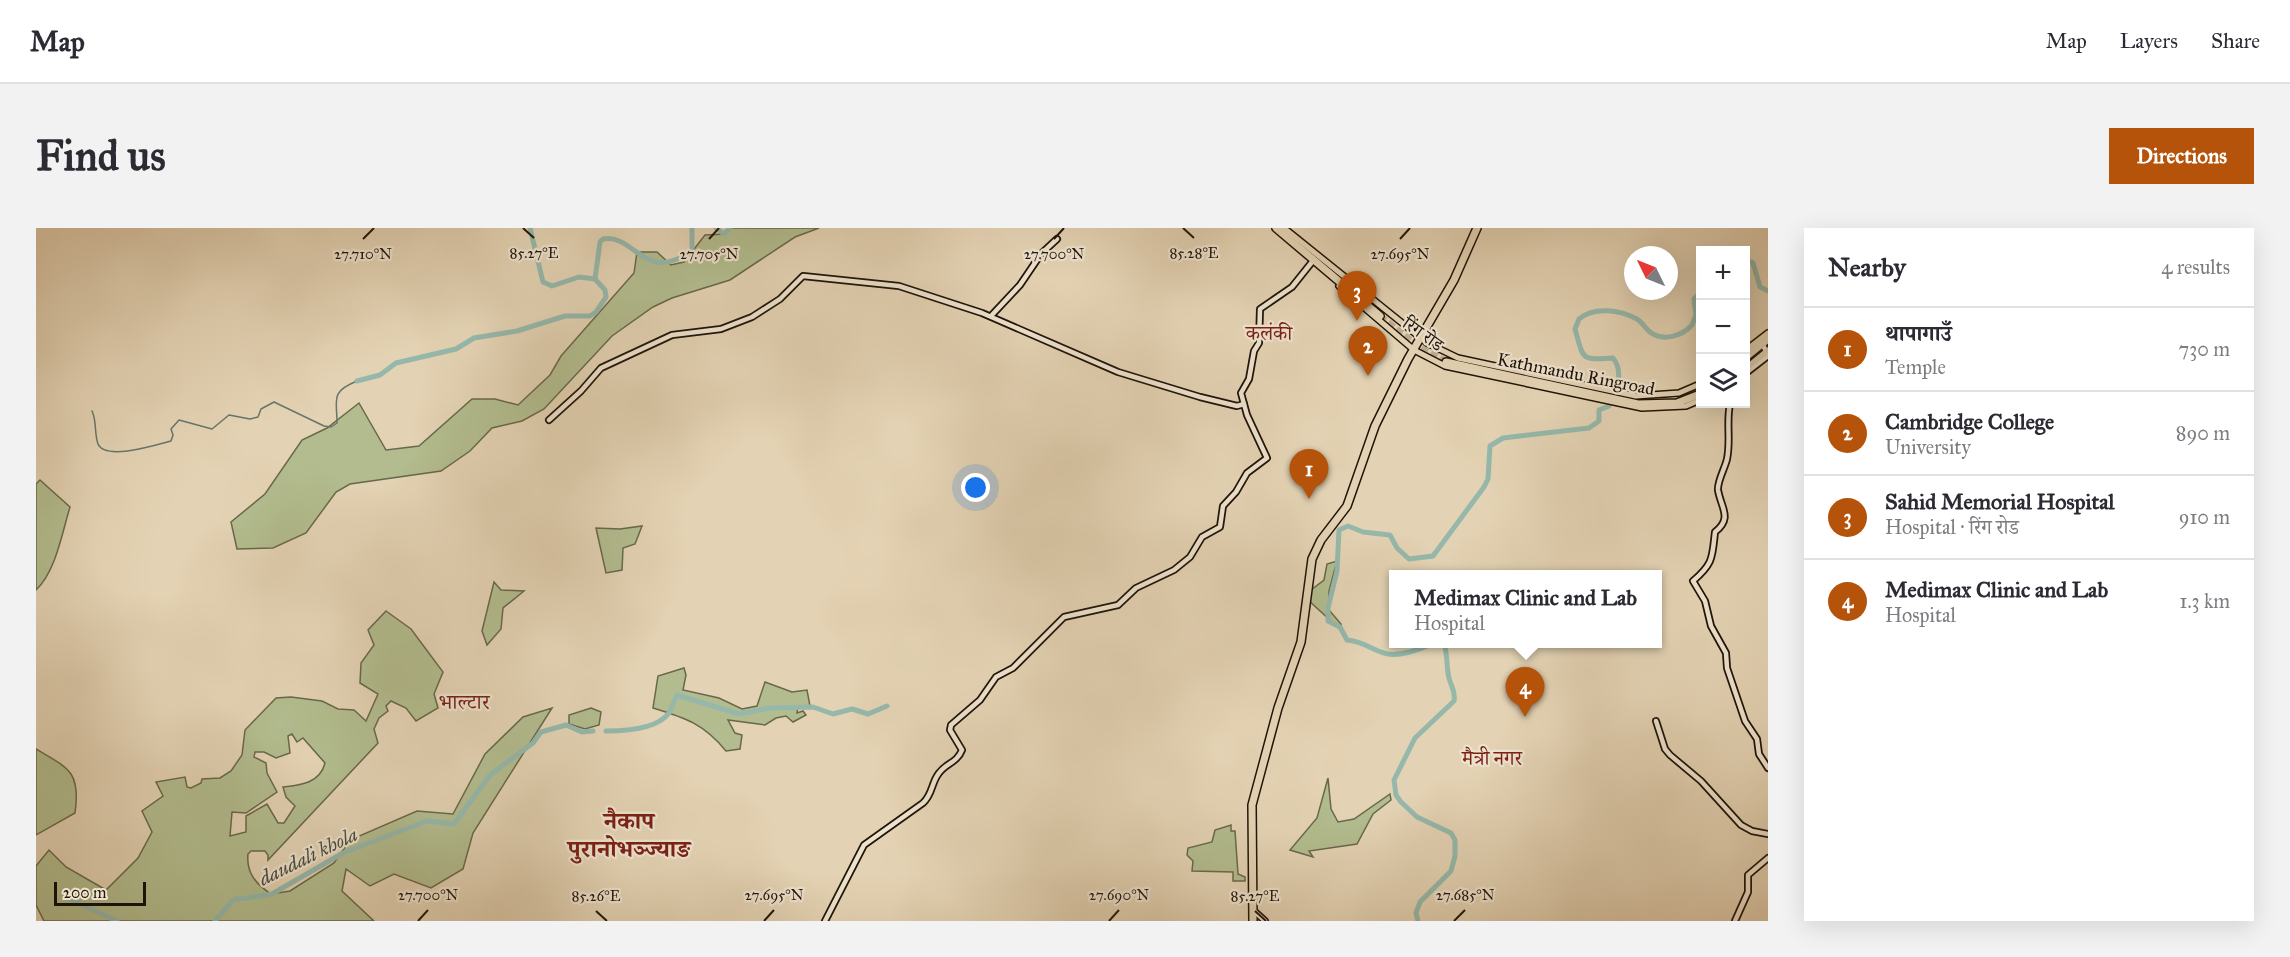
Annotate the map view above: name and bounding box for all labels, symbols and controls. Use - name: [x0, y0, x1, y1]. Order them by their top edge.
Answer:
- text: Map: [30, 24, 85, 59]
- text: Map: [2046, 28, 2087, 54]
- text: Layers: [2120, 28, 2178, 54]
- text: Share: [2211, 28, 2260, 54]
- button: Directions: [2109, 128, 2254, 184]
- text: Find us: [36, 130, 166, 182]
- text: 85.27°E: [510, 244, 559, 262]
- text: 85.28°E: [1169, 244, 1219, 262]
- text: 27.710°N: [334, 245, 392, 263]
- text: 27.705°N: [680, 245, 739, 263]
- text: 27.700°N: [1024, 245, 1085, 263]
- text: 27.695°N: [1371, 245, 1430, 263]
- north arrow: [1624, 246, 1678, 300]
- map controls: [1696, 246, 1750, 408]
- button: +: [1696, 246, 1750, 300]
- text: Nearby: [1828, 251, 1906, 283]
- text: 4 results: [2161, 255, 2230, 279]
- pin: 3: [1338, 272, 1376, 321]
- button: −: [1696, 300, 1750, 354]
- street label: रिंग रोड: [1397, 312, 1449, 357]
- text: थापागाउँ: [1885, 320, 1952, 347]
- district label: कलंकी: [1245, 321, 1293, 345]
- pin: 2: [1348, 326, 1388, 376]
- text: 1: [1844, 337, 1851, 361]
- text: 730 m: [2179, 337, 2230, 361]
- street label: Kathmandu Ringroad: [1495, 348, 1657, 401]
- button: layers: [1696, 354, 1750, 408]
- text: Temple: [1885, 355, 1946, 379]
- text: Cambridge College: [1885, 408, 2054, 435]
- text: 2: [1843, 421, 1852, 445]
- text: 890 m: [2176, 421, 2230, 445]
- text: University: [1885, 435, 1971, 459]
- pin: 1: [1290, 450, 1328, 499]
- your location: [961, 473, 990, 502]
- text: Sahid Memorial Hospital: [1885, 488, 2114, 515]
- text: 3: [1844, 505, 1852, 529]
- text: 910 m: [2179, 505, 2230, 529]
- text: Hospital · रिंग रोड: [1885, 515, 2019, 539]
- popup: [1389, 570, 1662, 648]
- text: Medimax Clinic and Lab: [1885, 576, 2108, 603]
- text: Medimax Clinic and Lab: [1414, 584, 1637, 611]
- text: 4: [1842, 589, 1853, 613]
- text: 1.3 km: [2180, 589, 2230, 613]
- text: Hospital: [1885, 603, 1956, 627]
- text: Hospital: [1414, 611, 1485, 635]
- pin: 4: [1506, 668, 1544, 717]
- district label: भाल्टार: [438, 689, 491, 715]
- district label: मैत्री नगर: [1461, 746, 1524, 770]
- district label: नैकाप पुरानोभञ्ज्याङ: [566, 806, 692, 864]
- water label: daudali khola: [254, 822, 361, 891]
- scale bar: [54, 879, 146, 906]
- text: 200 m: [63, 883, 106, 902]
- text: 27.700°N: [398, 886, 459, 904]
- text: 27.695°N: [745, 886, 804, 904]
- text: 27.690°N: [1089, 886, 1150, 904]
- text: 27.685°N: [1436, 886, 1495, 904]
- text: 85.26°E: [572, 887, 621, 905]
- text: 85.27°E: [1231, 887, 1280, 905]

